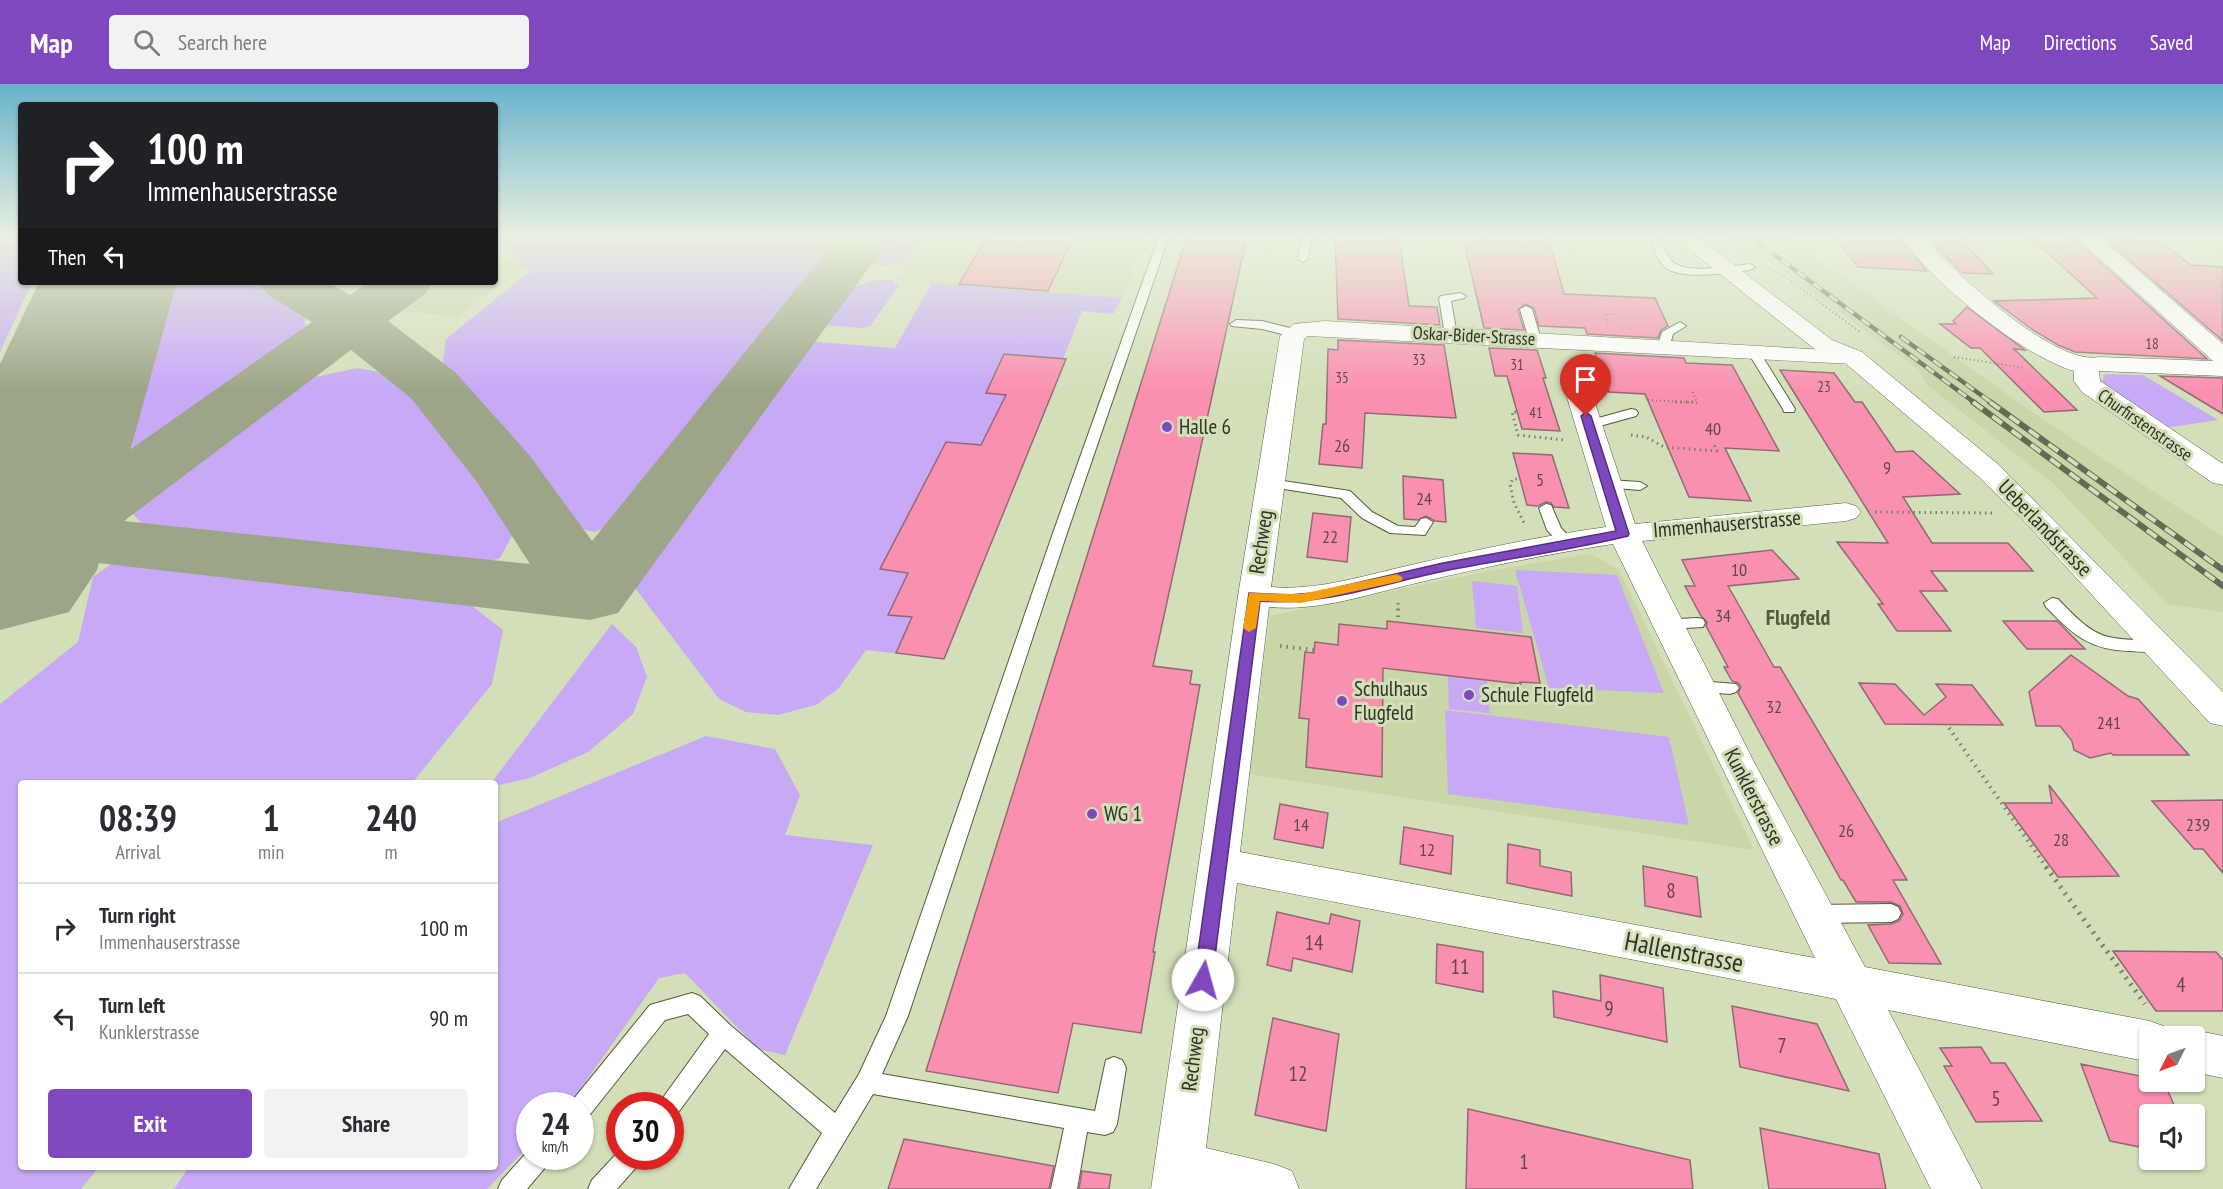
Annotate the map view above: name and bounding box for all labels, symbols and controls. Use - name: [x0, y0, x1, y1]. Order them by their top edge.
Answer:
- search box: [109, 15, 529, 69]
- text: Map: [30, 24, 73, 61]
- icon: search: [130, 26, 163, 59]
- text: Search here: [178, 28, 267, 56]
- text: Map: [1980, 29, 2011, 56]
- text: Directions: [2044, 29, 2117, 56]
- text: Saved: [2150, 29, 2193, 56]
- text: 100 m: [147, 121, 244, 176]
- icon: right: [48, 126, 126, 204]
- text: Immenhauserstrasse: [147, 174, 338, 208]
- icon: left: [98, 240, 131, 273]
- text: Then: [48, 243, 86, 271]
- street label: Oskar-Bider-Strasse: [1412, 321, 1536, 350]
- house number: 18: [2145, 334, 2159, 353]
- house number: 33: [1412, 350, 1426, 369]
- pin: [1560, 354, 1611, 416]
- house number: 31: [1510, 355, 1524, 374]
- icon: arrive: [1569, 363, 1602, 396]
- house number: 35: [1335, 368, 1349, 387]
- house number: 23: [1817, 377, 1831, 396]
- street label: Churfirstenstrasse: [2093, 383, 2197, 466]
- house number: 41: [1529, 403, 1543, 422]
- place label: Halle 6: [1179, 413, 1231, 440]
- house number: 40: [1705, 417, 1721, 440]
- marker: Halle 6: [1160, 420, 1174, 434]
- house number: 26: [1334, 434, 1350, 457]
- house number: 9: [1883, 456, 1891, 479]
- house number: 5: [1536, 468, 1544, 491]
- street label: Ueberlandstrasse: [1992, 473, 2098, 582]
- house number: 24: [1416, 487, 1432, 510]
- street label: Immenhauserstrasse: [1652, 504, 1802, 543]
- street label: Rechweg: [1243, 508, 1278, 576]
- house number: 22: [1322, 525, 1338, 548]
- house number: 10: [1731, 558, 1747, 581]
- district label: Flugfeld: [1766, 603, 1830, 631]
- house number: 34: [1715, 604, 1731, 627]
- place label: Schulhaus Flugfeld: [1354, 675, 1428, 726]
- place label: Schule Flugfeld: [1481, 681, 1593, 708]
- marker: Schule Flugfeld: [1462, 688, 1476, 702]
- marker: Schulhaus Flugfeld: [1335, 694, 1349, 708]
- house number: 32: [1766, 695, 1782, 718]
- house number: 241: [2097, 711, 2121, 734]
- street label: Kunklerstrasse: [1718, 744, 1790, 850]
- text: 08:39: [99, 794, 177, 841]
- text: 1: [262, 794, 280, 841]
- text: 240: [365, 794, 417, 841]
- place label: WG 1: [1104, 800, 1142, 827]
- marker: WG 1: [1085, 807, 1099, 821]
- house number: 14: [1293, 813, 1309, 836]
- house number: 239: [2186, 813, 2210, 836]
- house number: 26: [1838, 819, 1854, 842]
- house number: 28: [2053, 828, 2069, 851]
- house number: 12: [1419, 838, 1435, 861]
- text: Arrival: [115, 839, 161, 865]
- text: min: [258, 839, 284, 865]
- text: m: [385, 839, 398, 865]
- house number: 8: [1666, 877, 1676, 904]
- text: Turn right: [99, 901, 176, 929]
- icon: right: [48, 912, 81, 945]
- text: 100 m: [419, 914, 468, 942]
- street label: Hallenstrasse: [1622, 924, 1746, 979]
- text: Immenhauserstrasse: [99, 929, 240, 955]
- house number: 14: [1305, 929, 1324, 956]
- position arrow: [1171, 948, 1235, 1012]
- house number: 11: [1451, 953, 1469, 980]
- house number: 4: [2176, 971, 2186, 998]
- text: Turn left: [99, 991, 165, 1019]
- house number: 9: [1604, 995, 1614, 1022]
- icon: left: [48, 1002, 81, 1035]
- text: 90 m: [429, 1004, 468, 1032]
- text: Kunklerstrasse: [99, 1019, 200, 1045]
- street label: Rechweg: [1175, 1025, 1210, 1092]
- north arrow: [2139, 1026, 2205, 1092]
- map controls: [2139, 1026, 2205, 1170]
- house number: 7: [1777, 1032, 1787, 1059]
- house number: 12: [1289, 1060, 1307, 1087]
- house number: 5: [1991, 1085, 2001, 1112]
- button: Exit: [48, 1089, 252, 1158]
- button: Share: [264, 1089, 468, 1158]
- speed limit sign: 30: [606, 1092, 684, 1170]
- text: 24: [541, 1104, 569, 1143]
- button: sound: [2139, 1104, 2205, 1170]
- text: km/h: [542, 1137, 568, 1156]
- house number: 1: [1519, 1148, 1529, 1175]

